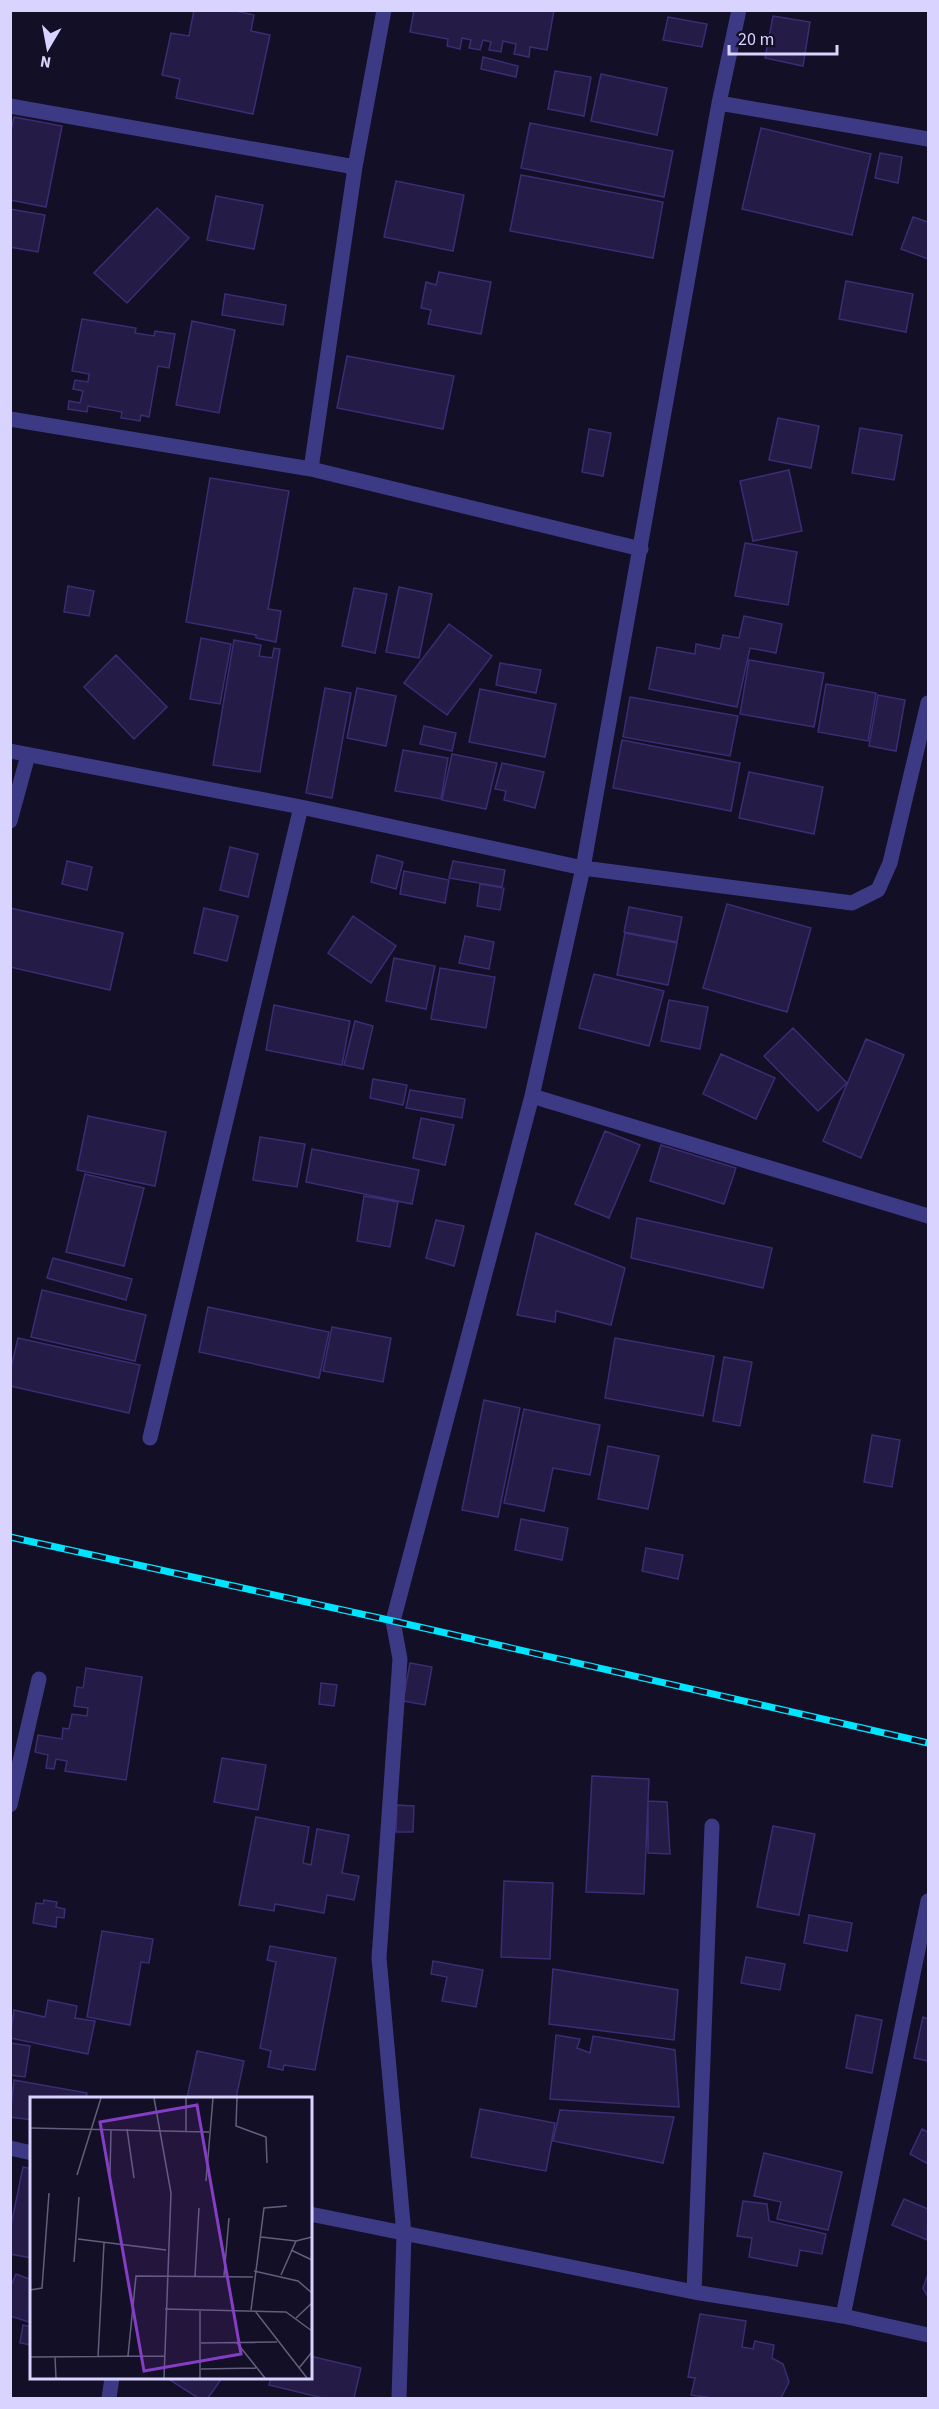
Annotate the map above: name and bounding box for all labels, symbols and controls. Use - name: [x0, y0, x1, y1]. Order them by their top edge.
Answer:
- north arrow: [18, 18, 78, 78]
- scale bar: [729, 18, 837, 56]
- text: 20 m: [738, 27, 774, 52]
- text: N: [38, 50, 53, 74]
- inset map: [30, 2097, 312, 2379]

